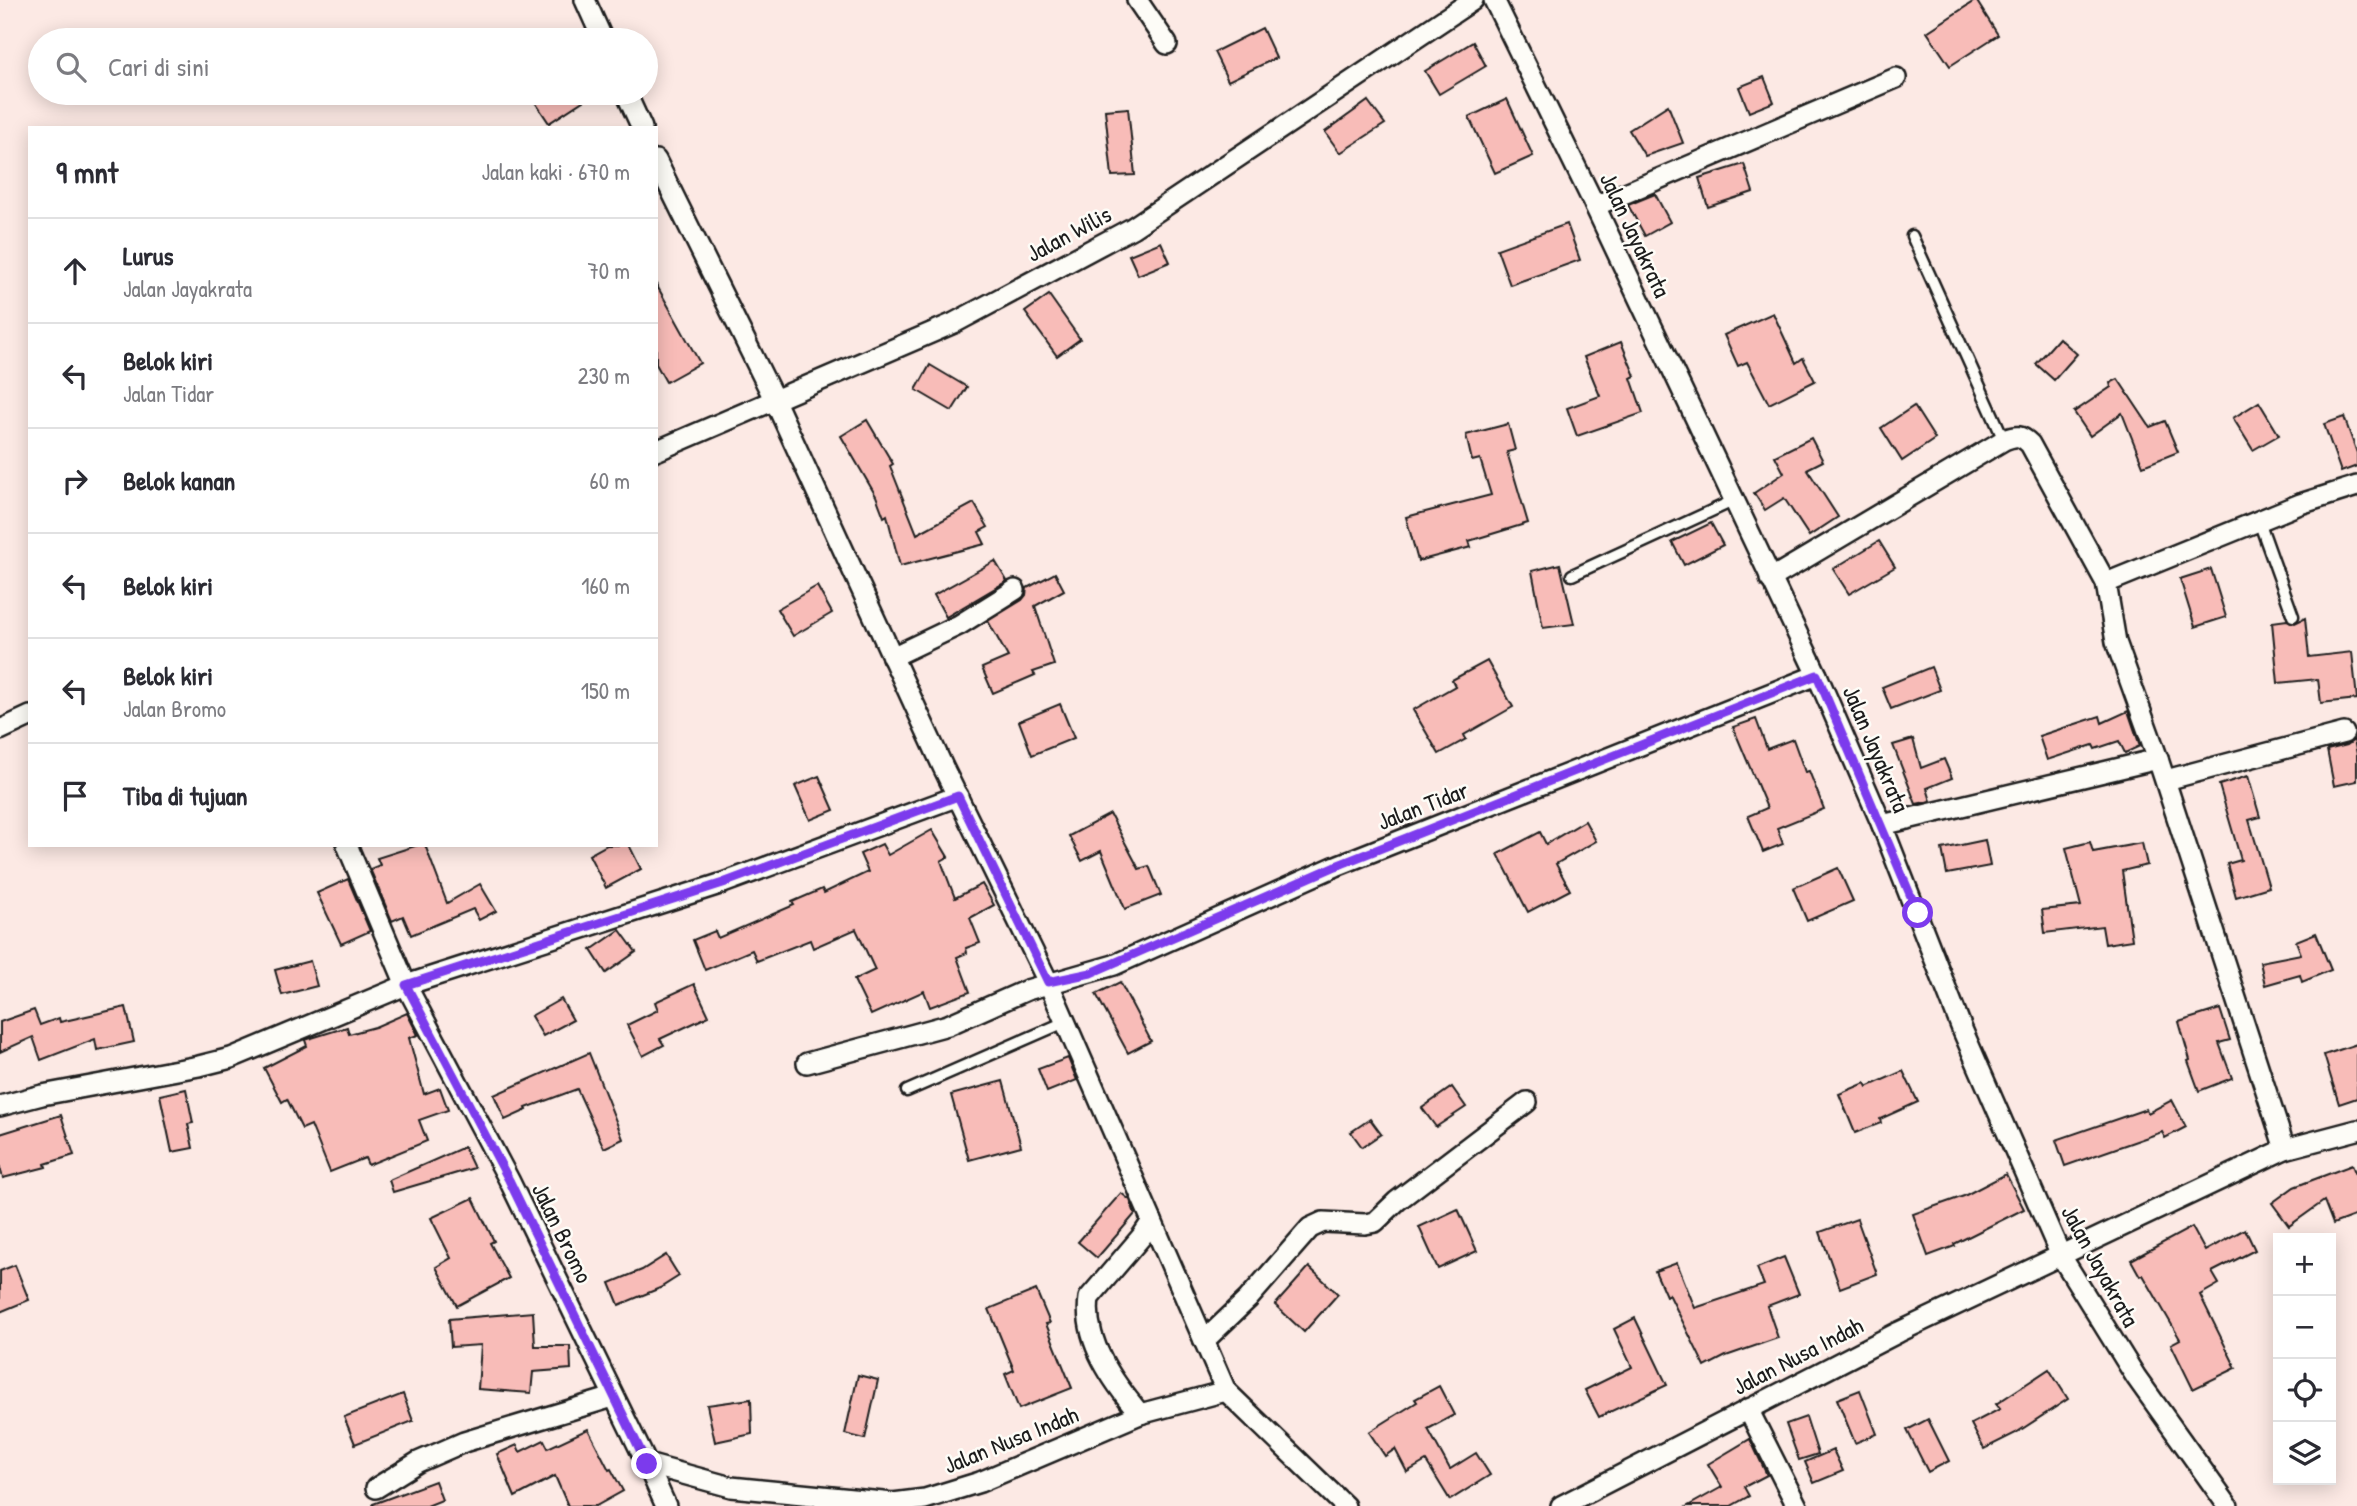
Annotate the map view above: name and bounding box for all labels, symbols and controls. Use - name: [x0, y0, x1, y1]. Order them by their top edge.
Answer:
- search box: [28, 28, 658, 105]
- icon: search: [52, 48, 90, 86]
- text: Cari di sini: [108, 49, 210, 84]
- text: 9 mnt: [56, 152, 118, 192]
- text: Jalan kaki · 670 m: [481, 156, 630, 187]
- street label: Jalan Jayakrata: [1593, 167, 1679, 302]
- street label: Jalan Wilis: [1021, 197, 1116, 269]
- text: Lurus: [123, 238, 174, 273]
- icon: ahead: [56, 252, 94, 290]
- text: 70 m: [587, 255, 630, 286]
- text: Jalan Jayakrata: [123, 273, 252, 304]
- text: Belok kiri: [123, 343, 213, 378]
- icon: left: [56, 357, 94, 395]
- text: 230 m: [578, 360, 630, 391]
- text: Jalan Tidar: [123, 378, 214, 409]
- icon: right: [56, 462, 94, 500]
- text: Belok kanan: [123, 463, 235, 498]
- text: 60 m: [590, 465, 630, 496]
- icon: left: [56, 567, 94, 605]
- text: Belok kiri: [123, 568, 213, 603]
- text: 160 m: [581, 570, 630, 601]
- text: Belok kiri: [123, 658, 213, 693]
- icon: left: [56, 672, 94, 710]
- text: 150 m: [581, 675, 630, 706]
- street label: Jalan Jayakrata: [1836, 680, 1918, 817]
- text: Jalan Bromo: [123, 693, 226, 724]
- street label: Jalan Tidar: [1373, 773, 1473, 837]
- icon: arrive: [56, 777, 94, 815]
- text: Tiba di tujuan: [123, 778, 248, 813]
- route start: [1902, 897, 1933, 928]
- street label: Jalan Bromo: [525, 1177, 601, 1288]
- street label: Jalan Jayakrata: [2054, 1199, 2147, 1332]
- map controls: [2273, 1233, 2336, 1485]
- button: +: [2273, 1233, 2336, 1296]
- button: −: [2273, 1296, 2336, 1359]
- street label: Jalan Nusa Indah: [1727, 1309, 1868, 1402]
- button: locate: [2273, 1359, 2336, 1422]
- street label: Jalan Nusa Indah: [939, 1398, 1083, 1481]
- button: layers: [2273, 1422, 2336, 1485]
- route end: [631, 1448, 662, 1479]

